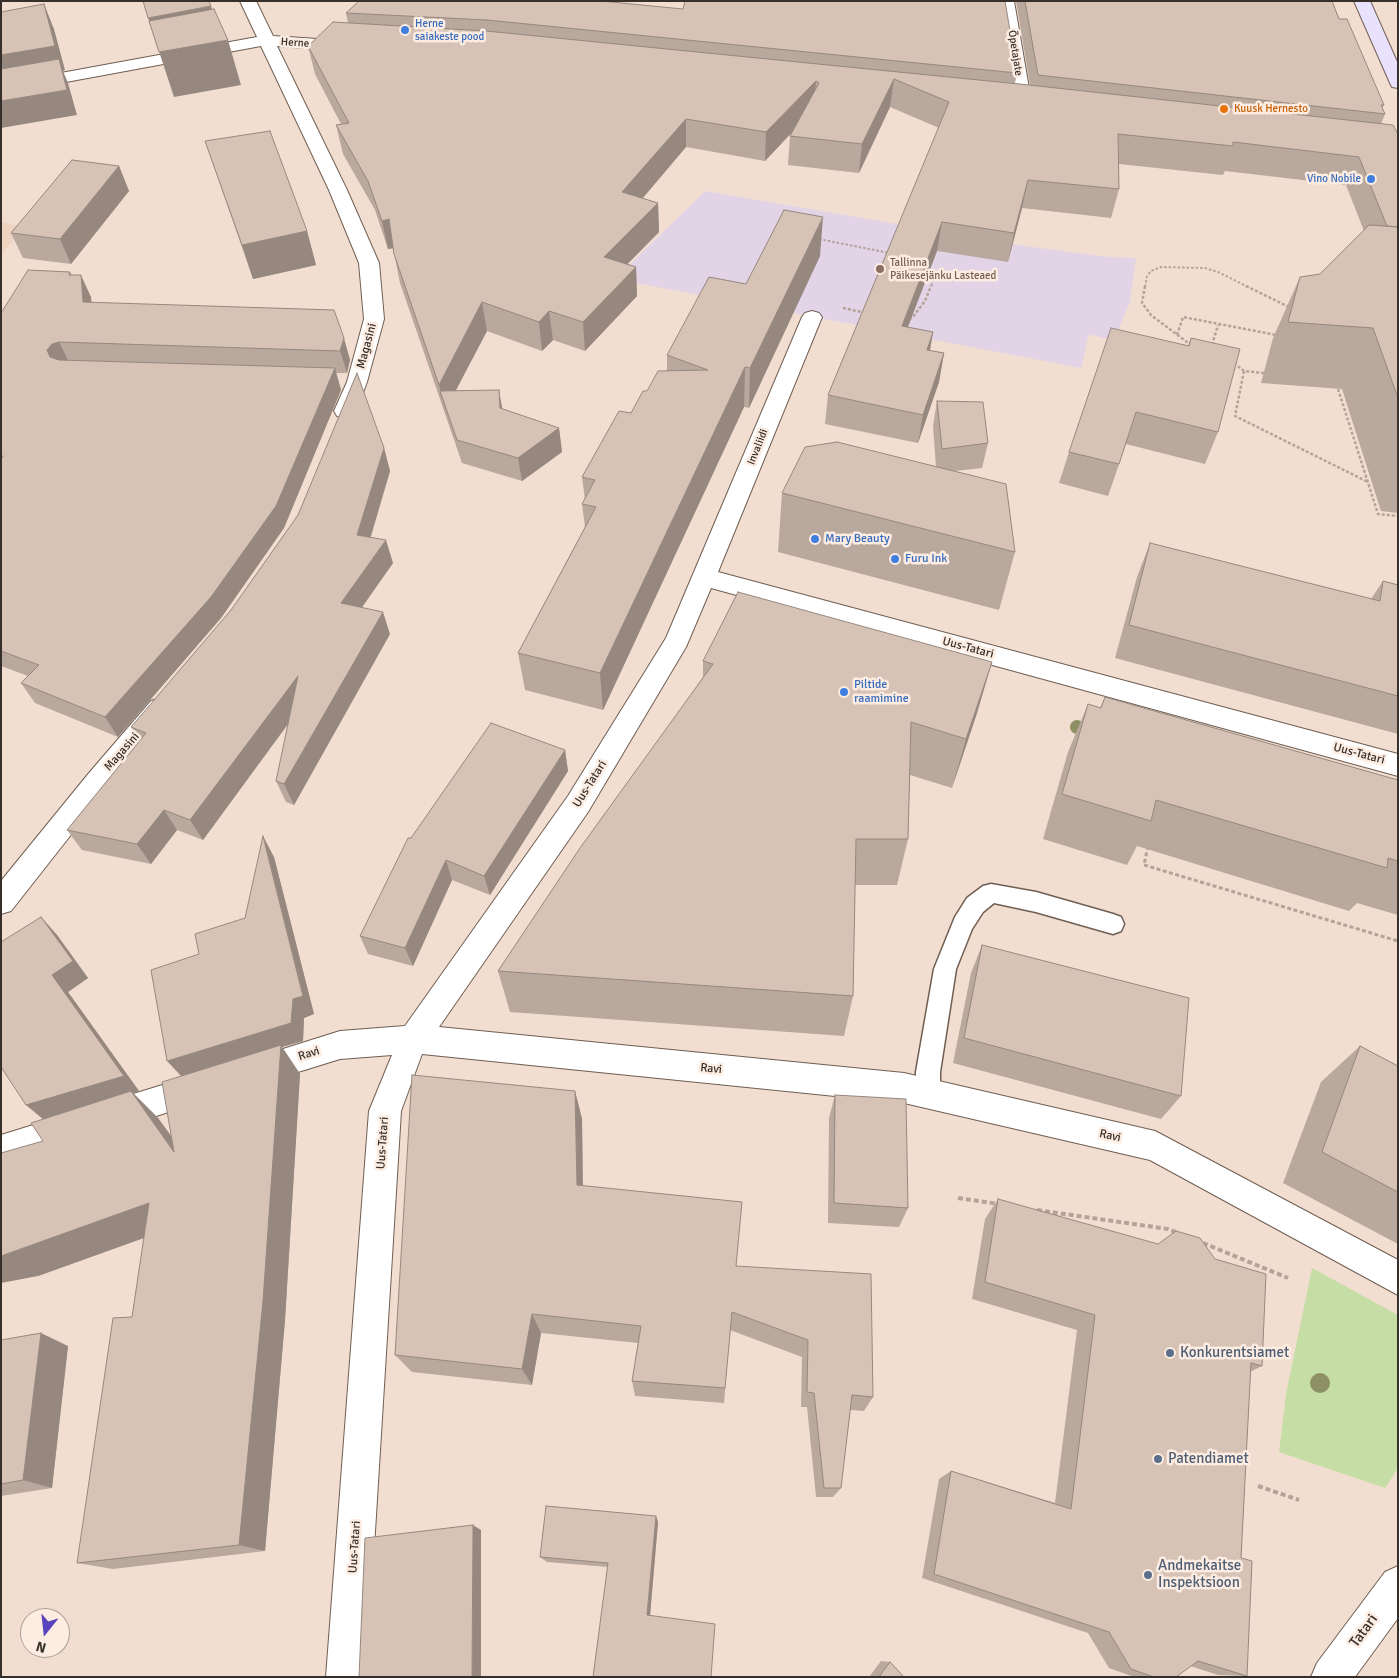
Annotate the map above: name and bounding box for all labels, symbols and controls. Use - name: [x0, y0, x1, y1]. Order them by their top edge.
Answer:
- place label: Herne saiakeste pood: [415, 17, 484, 43]
- marker: Herne saiakeste pood: [399, 24, 411, 36]
- street label: Õpetajate: [1005, 29, 1025, 77]
- street label: Herne: [280, 35, 310, 51]
- place label: Kuusk Hernesto: [1234, 102, 1308, 116]
- marker: Kuusk Hernesto: [1218, 103, 1230, 115]
- place label: Vino Nobile: [1307, 172, 1361, 186]
- marker: Vino Nobile: [1365, 173, 1377, 185]
- place label: Tallinna Päikesejänku Lasteaed: [890, 256, 996, 282]
- marker: Tallinna Päikesejänku Lasteaed: [874, 263, 886, 275]
- street label: Magasini: [354, 322, 380, 370]
- street label: Invaliidi: [745, 427, 771, 467]
- place label: Mary Beauty: [825, 532, 890, 546]
- marker: Mary Beauty: [809, 533, 821, 545]
- place label: Furu Ink: [905, 552, 947, 566]
- marker: Furu Ink: [889, 553, 901, 565]
- street label: Uus-Tatari: [941, 634, 995, 662]
- place label: Piltide raamimine: [854, 678, 909, 706]
- marker: Piltide raamimine: [838, 686, 850, 698]
- street label: Magasini: [101, 730, 143, 774]
- street label: Uus-Tatari: [1332, 740, 1386, 768]
- street label: Uus-Tatari: [570, 758, 610, 810]
- street label: Ravi: [297, 1044, 321, 1064]
- street label: Ravi: [700, 1061, 722, 1077]
- street label: Uus-Tatari: [374, 1116, 392, 1170]
- street label: Ravi: [1098, 1127, 1122, 1145]
- place label: Konkurentsiamet: [1180, 1344, 1289, 1362]
- marker: Konkurentsiamet: [1164, 1347, 1176, 1359]
- place label: Patendiamet: [1168, 1450, 1249, 1468]
- marker: Patendiamet: [1152, 1453, 1164, 1465]
- street label: Uus-Tatari: [346, 1520, 364, 1574]
- place label: Andmekaitse Inspektsioon: [1158, 1557, 1241, 1592]
- marker: Andmekaitse Inspektsioon: [1142, 1569, 1154, 1581]
- north arrow: [20, 1608, 70, 1658]
- street label: Tatari: [1346, 1611, 1382, 1651]
- text: N: [34, 1637, 48, 1656]

